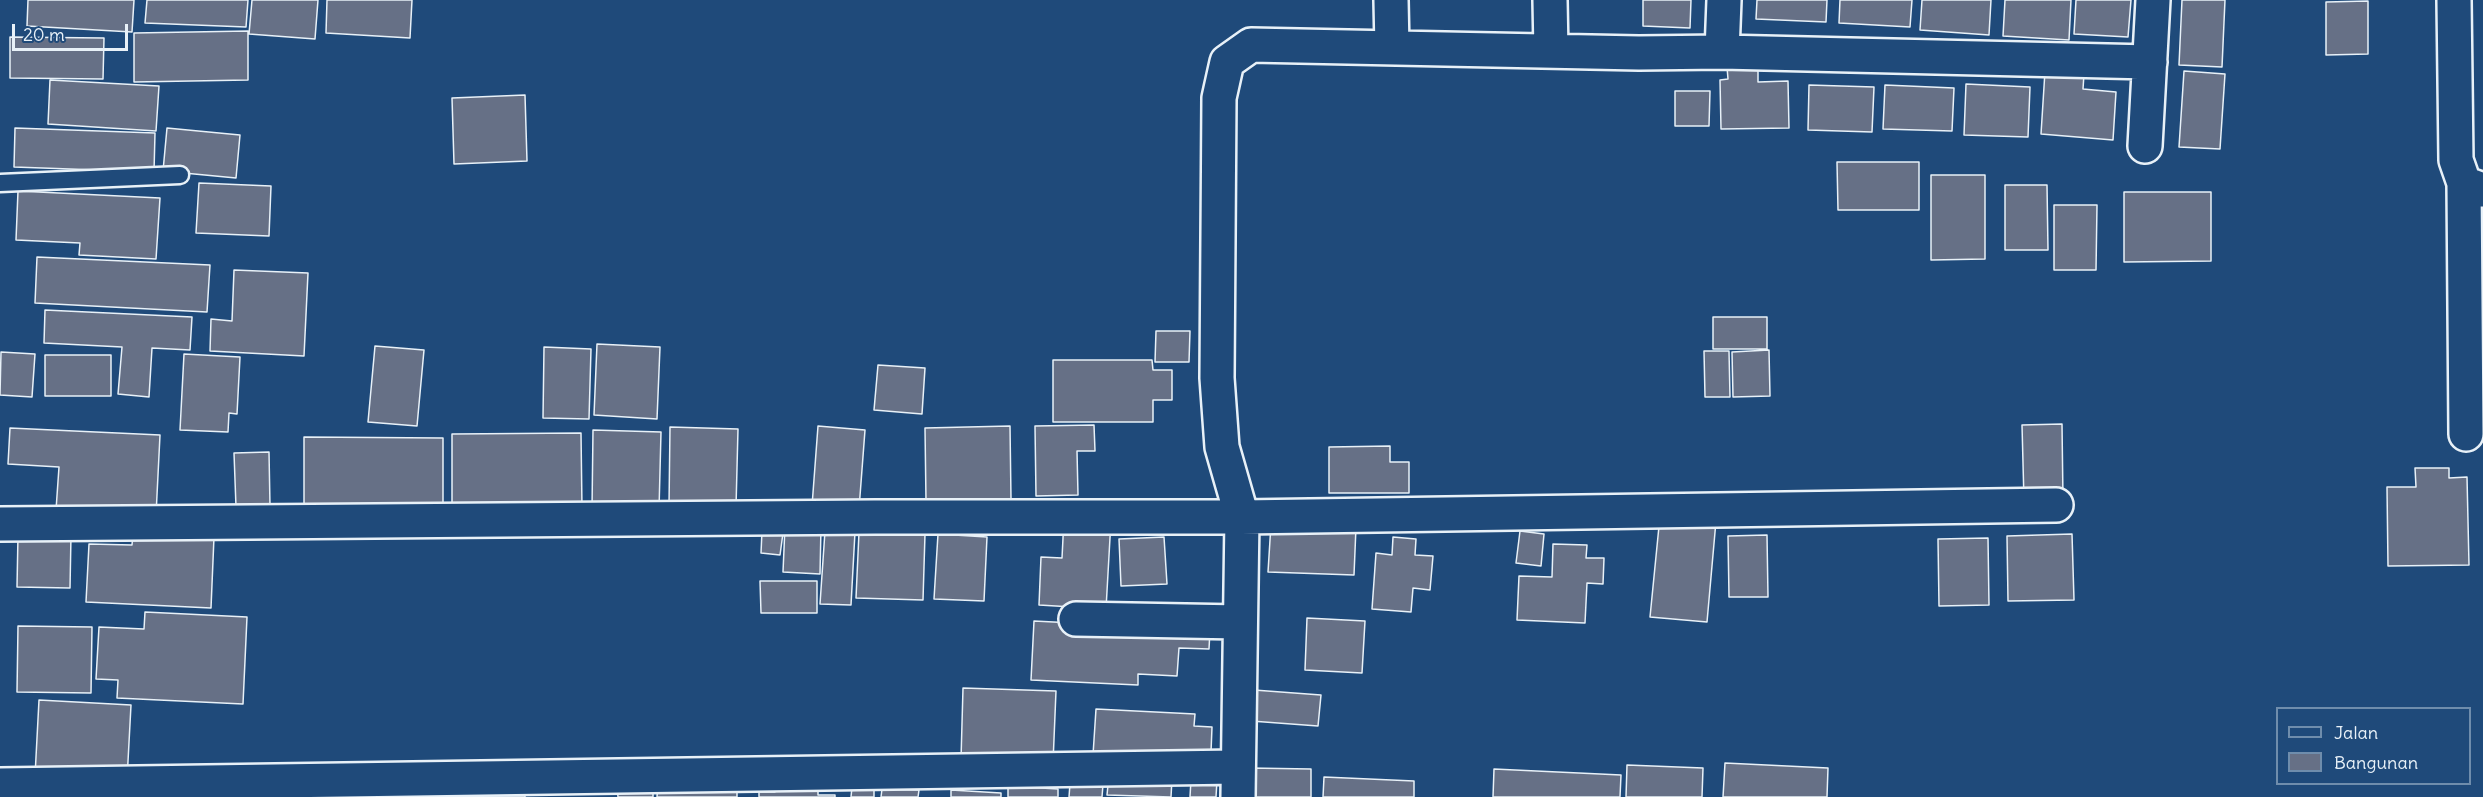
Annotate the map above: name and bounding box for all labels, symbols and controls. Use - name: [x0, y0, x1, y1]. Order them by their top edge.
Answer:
- scale bar: [15, 12, 130, 50]
- text: 20 m: [23, 23, 65, 46]
- legend: [2276, 707, 2471, 785]
- text: Jalan: [2334, 721, 2378, 744]
- text: Bangunan: [2334, 751, 2418, 774]

